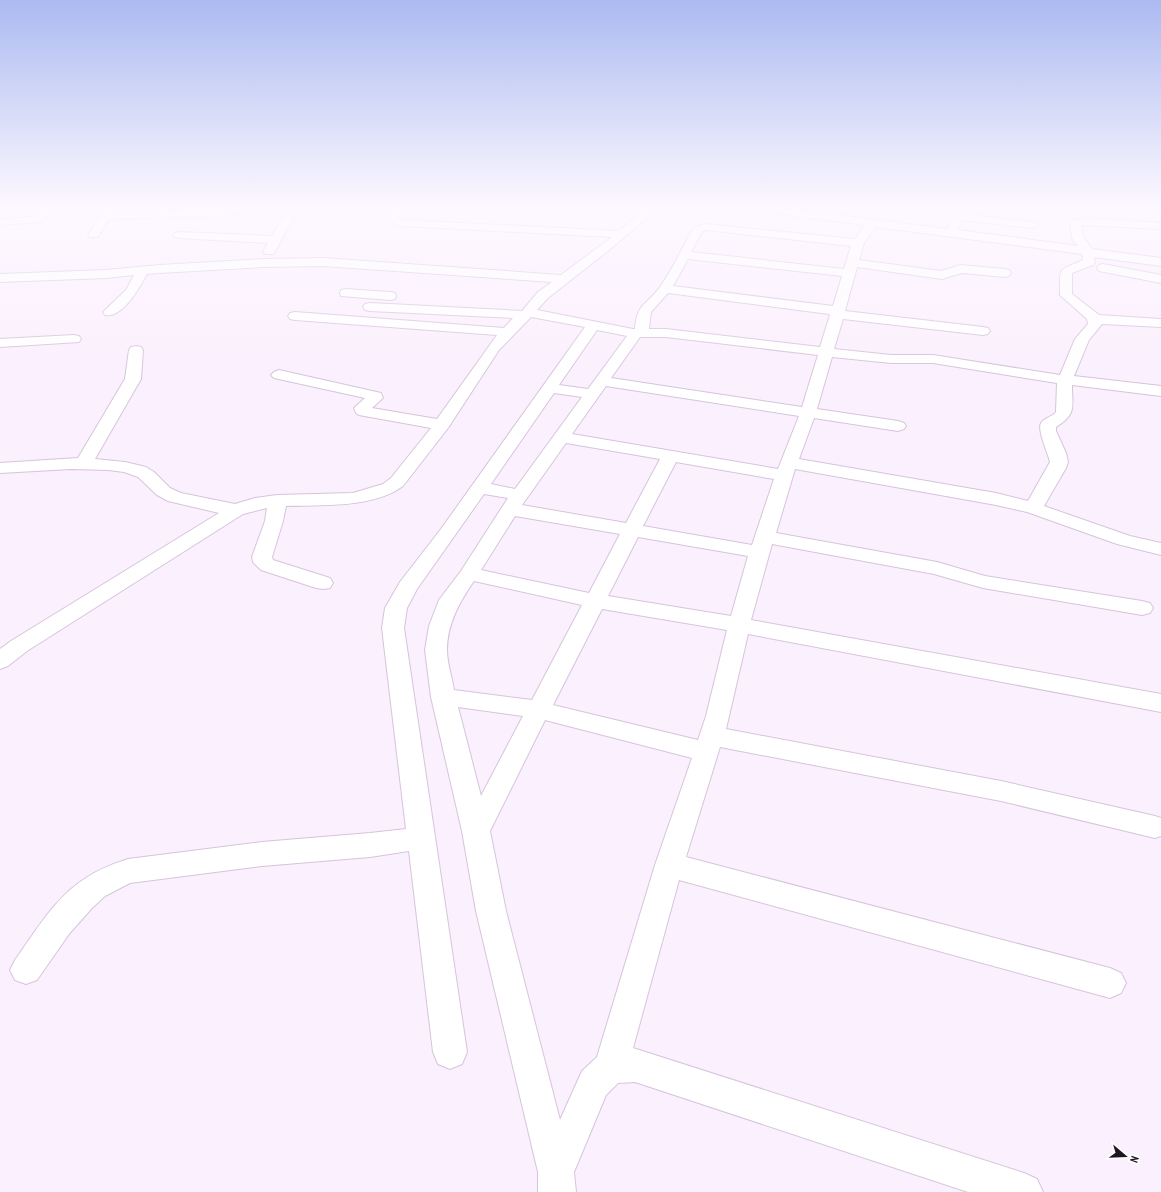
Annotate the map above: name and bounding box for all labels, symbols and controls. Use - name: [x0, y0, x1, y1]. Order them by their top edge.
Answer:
- north arrow: [1105, 1136, 1145, 1176]
- text: N: [1127, 1154, 1142, 1164]

